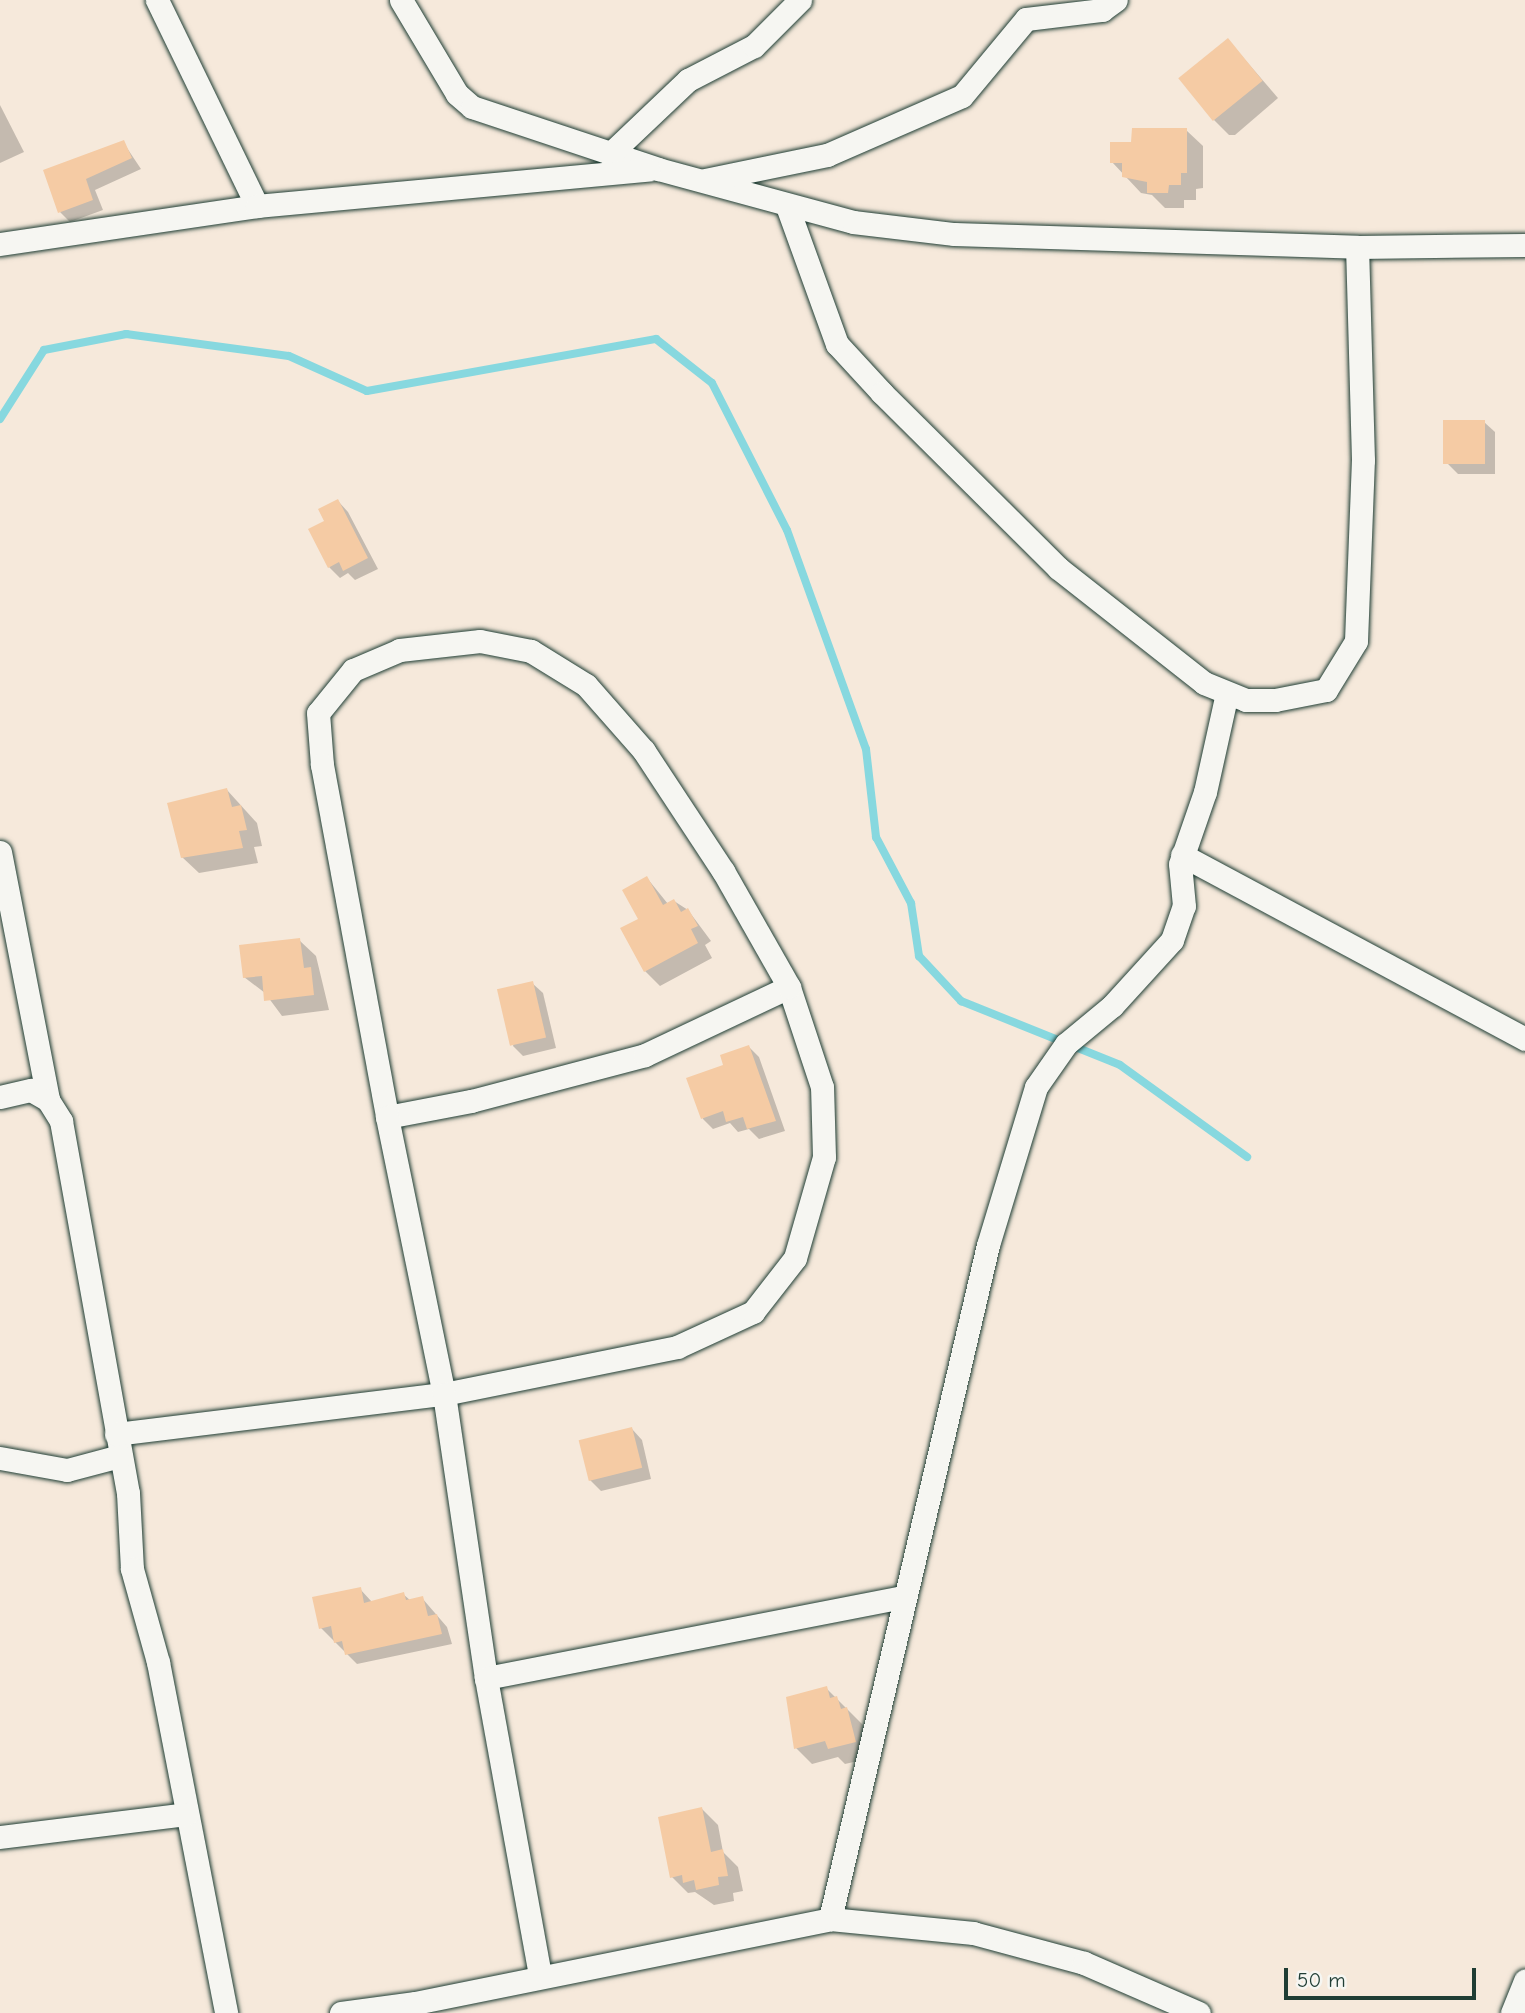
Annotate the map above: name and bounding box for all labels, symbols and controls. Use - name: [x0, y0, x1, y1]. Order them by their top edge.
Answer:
- scale bar: [1287, 1954, 1480, 1998]
- text: 50 m: [1297, 1968, 1346, 1992]

